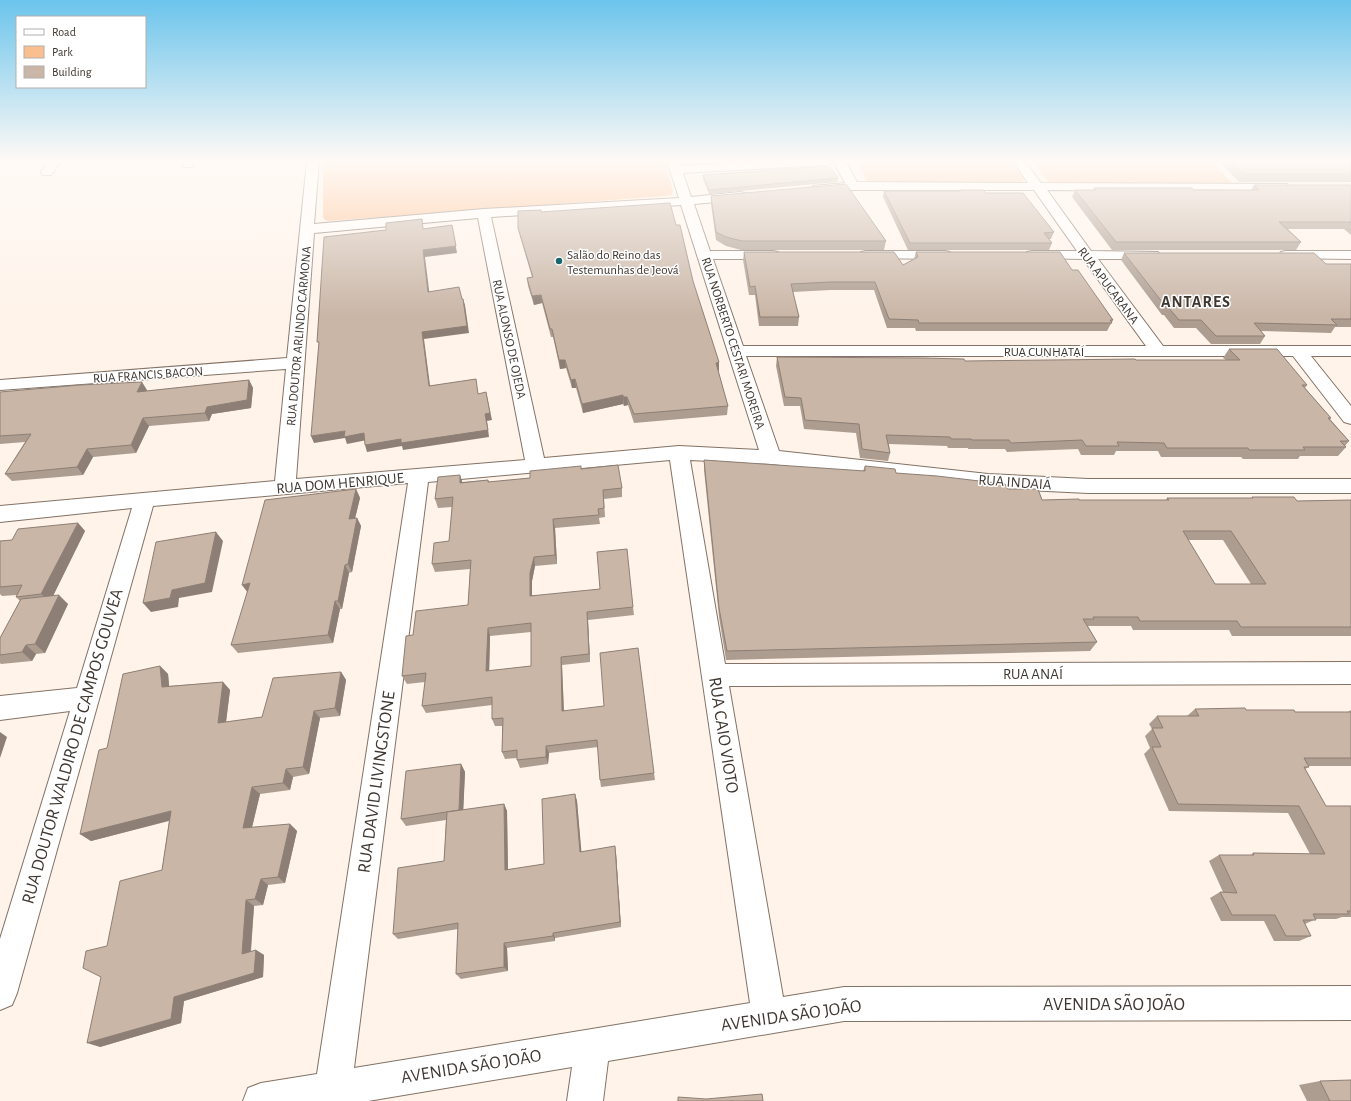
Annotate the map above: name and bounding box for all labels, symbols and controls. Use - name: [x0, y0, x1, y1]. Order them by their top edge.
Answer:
- legend: [16, 16, 146, 88]
- text: Road: [52, 26, 76, 38]
- text: Park: [52, 46, 73, 58]
- text: Building: [52, 66, 92, 78]
- street label: RUA DOUTOR ARLINDO CARMONA: [285, 245, 314, 427]
- street label: RUA APUCARANA: [1075, 245, 1141, 327]
- place label: Salão do Reino das Testemunhas de Jeová: [567, 249, 679, 277]
- marker: Salão do Reino das Testemunhas de Jeová: [554, 256, 564, 266]
- street label: RUA NORBERTO CESTARI MOREIRA: [699, 256, 767, 432]
- street label: RUA ALONSO DE OJEDA: [490, 278, 528, 401]
- district label: ANTARES: [1161, 294, 1231, 310]
- street label: RUA CUNHATAÍ: [1004, 345, 1085, 359]
- street label: RUA FRANCIS BACON: [93, 365, 204, 386]
- street label: RUA DOM HENRIQUE: [276, 470, 404, 497]
- street label: RUA INDAIÁ: [978, 470, 1053, 493]
- street label: RUA DOUTOR WALDIRO DE CAMPOS GOUVEA: [19, 586, 127, 906]
- street label: RUA ANAÍ: [1003, 665, 1063, 682]
- street label: RUA CAIO VIOTO: [705, 676, 741, 795]
- street label: RUA DAVID LIVINGSTONE: [355, 690, 399, 874]
- street label: AVENIDA SÃO JOÃO: [1043, 993, 1185, 1014]
- street label: AVENIDA SÃO JOÃO: [719, 994, 863, 1035]
- street label: AVENIDA SÃO JOÃO: [399, 1044, 543, 1087]

